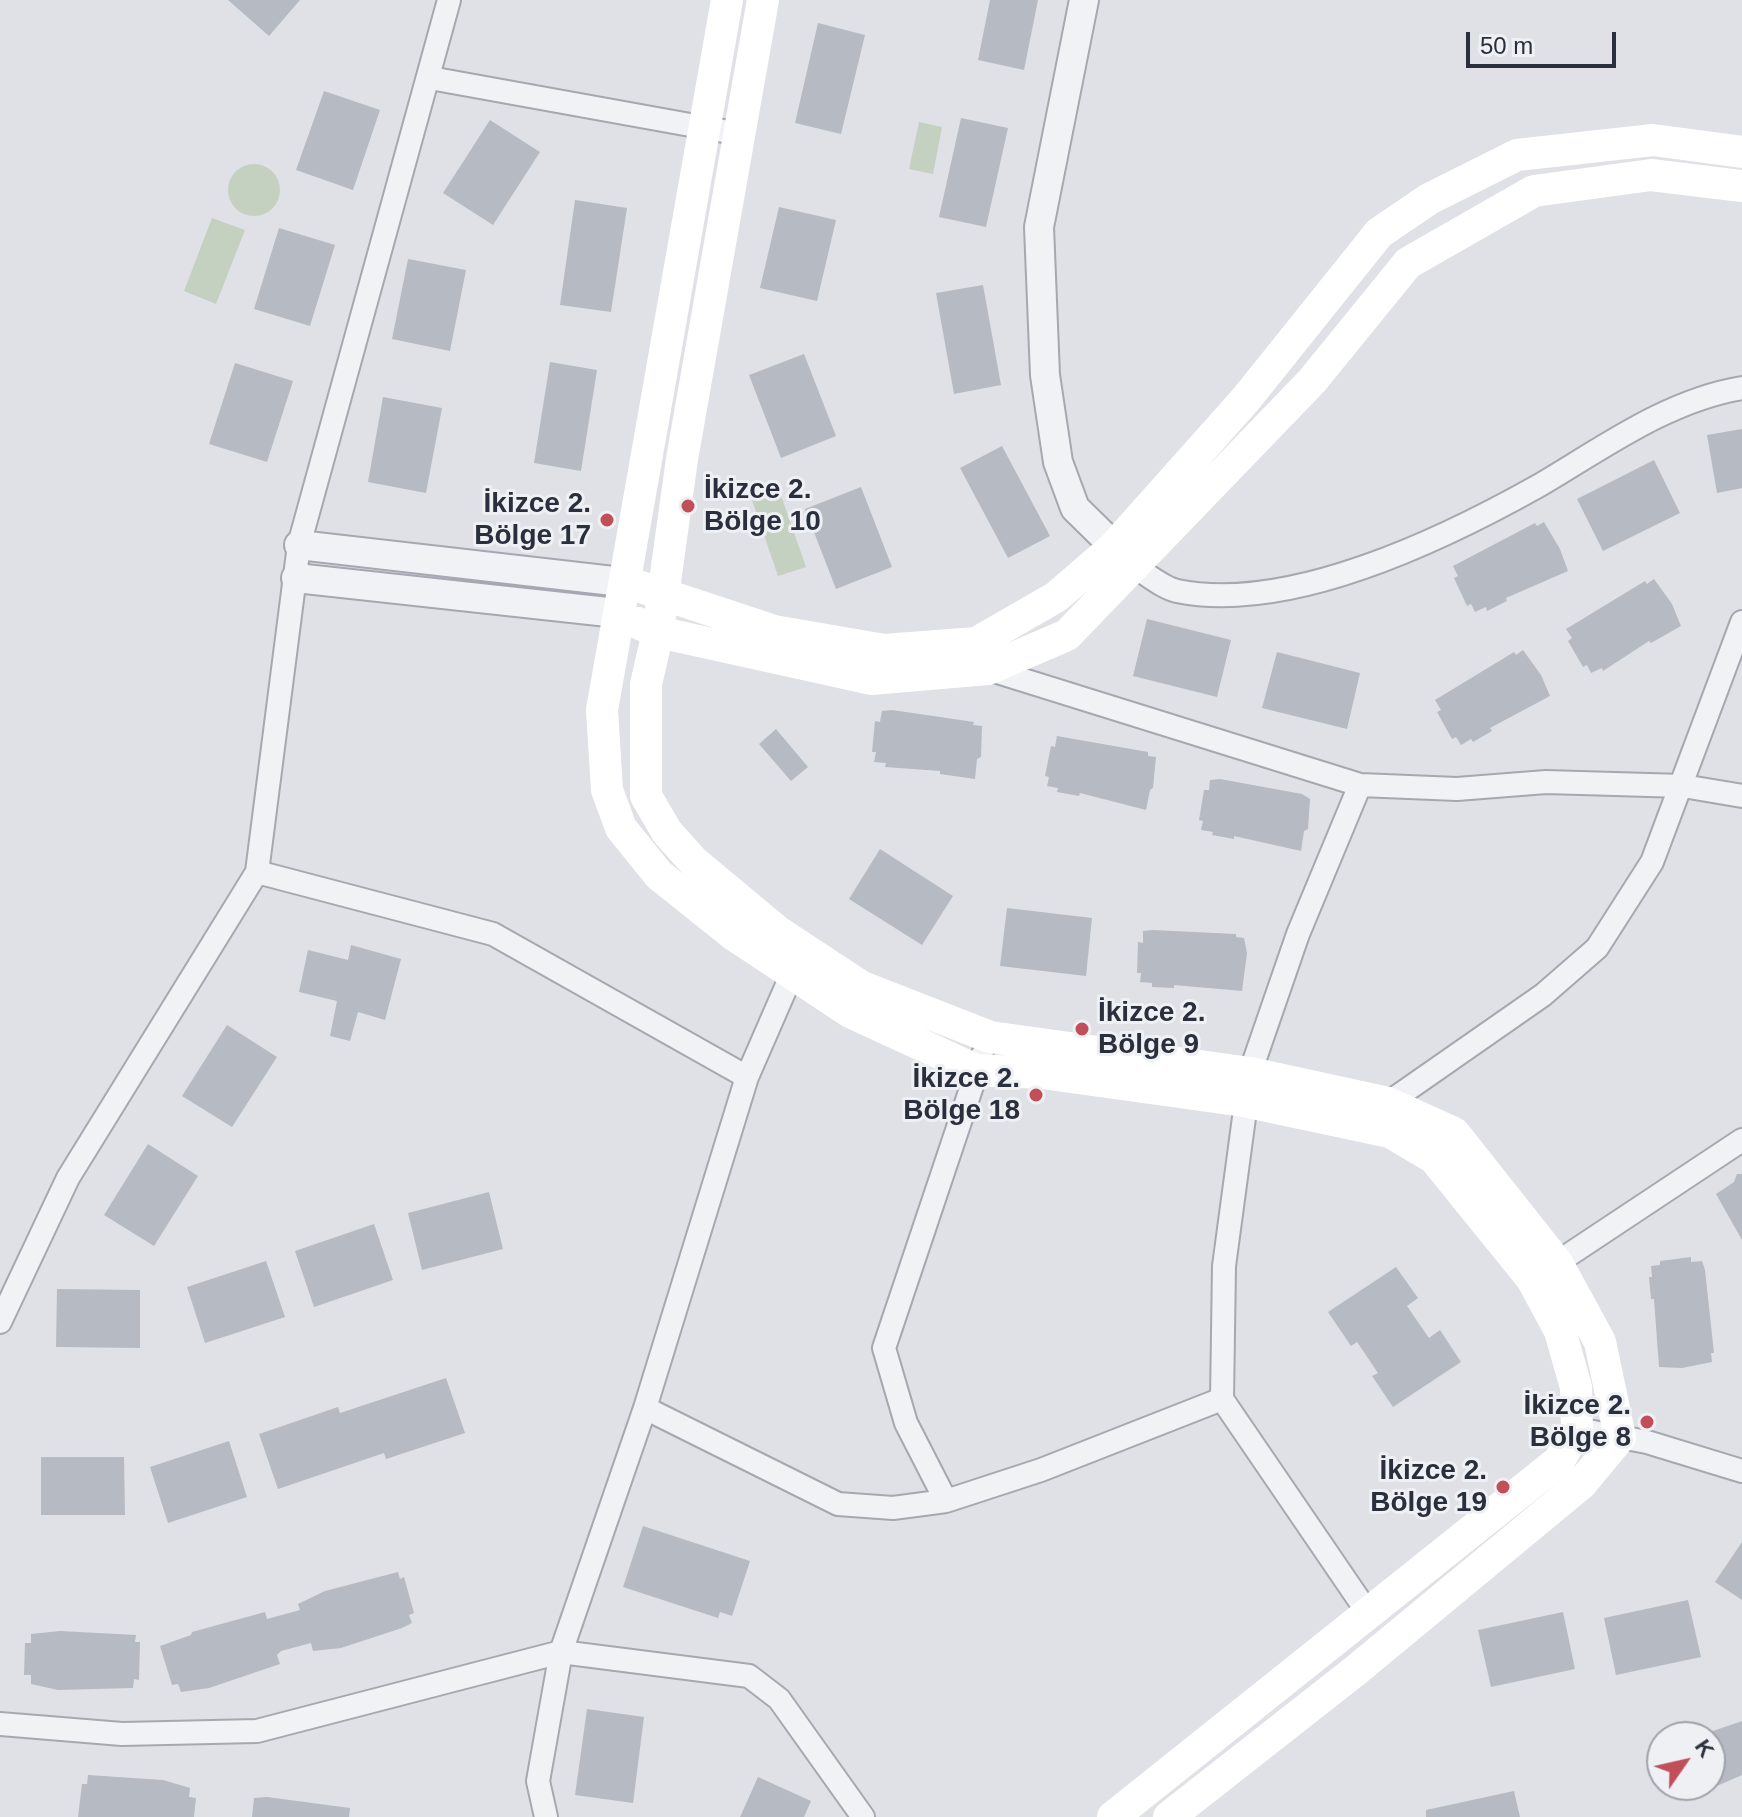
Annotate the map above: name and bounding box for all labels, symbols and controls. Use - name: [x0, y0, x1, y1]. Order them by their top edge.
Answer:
- scale bar: [1470, 16, 1620, 66]
- text: 50 m: [1480, 32, 1533, 59]
- place label: İkizce 2. Bölge 10: [704, 473, 821, 539]
- place label: İkizce 2. Bölge 17: [474, 487, 591, 553]
- marker: İkizce 2. Bölge 10: [679, 497, 697, 515]
- marker: İkizce 2. Bölge 17: [598, 511, 616, 529]
- place label: İkizce 2. Bölge 9: [1098, 996, 1205, 1062]
- marker: İkizce 2. Bölge 9: [1073, 1020, 1091, 1038]
- place label: İkizce 2. Bölge 18: [903, 1062, 1020, 1128]
- marker: İkizce 2. Bölge 18: [1027, 1086, 1045, 1104]
- place label: İkizce 2. Bölge 8: [1524, 1389, 1631, 1455]
- marker: İkizce 2. Bölge 8: [1638, 1413, 1656, 1431]
- place label: İkizce 2. Bölge 19: [1370, 1454, 1487, 1520]
- marker: İkizce 2. Bölge 19: [1494, 1478, 1512, 1496]
- north arrow: [1646, 1721, 1726, 1801]
- text: K: [1690, 1735, 1719, 1762]

